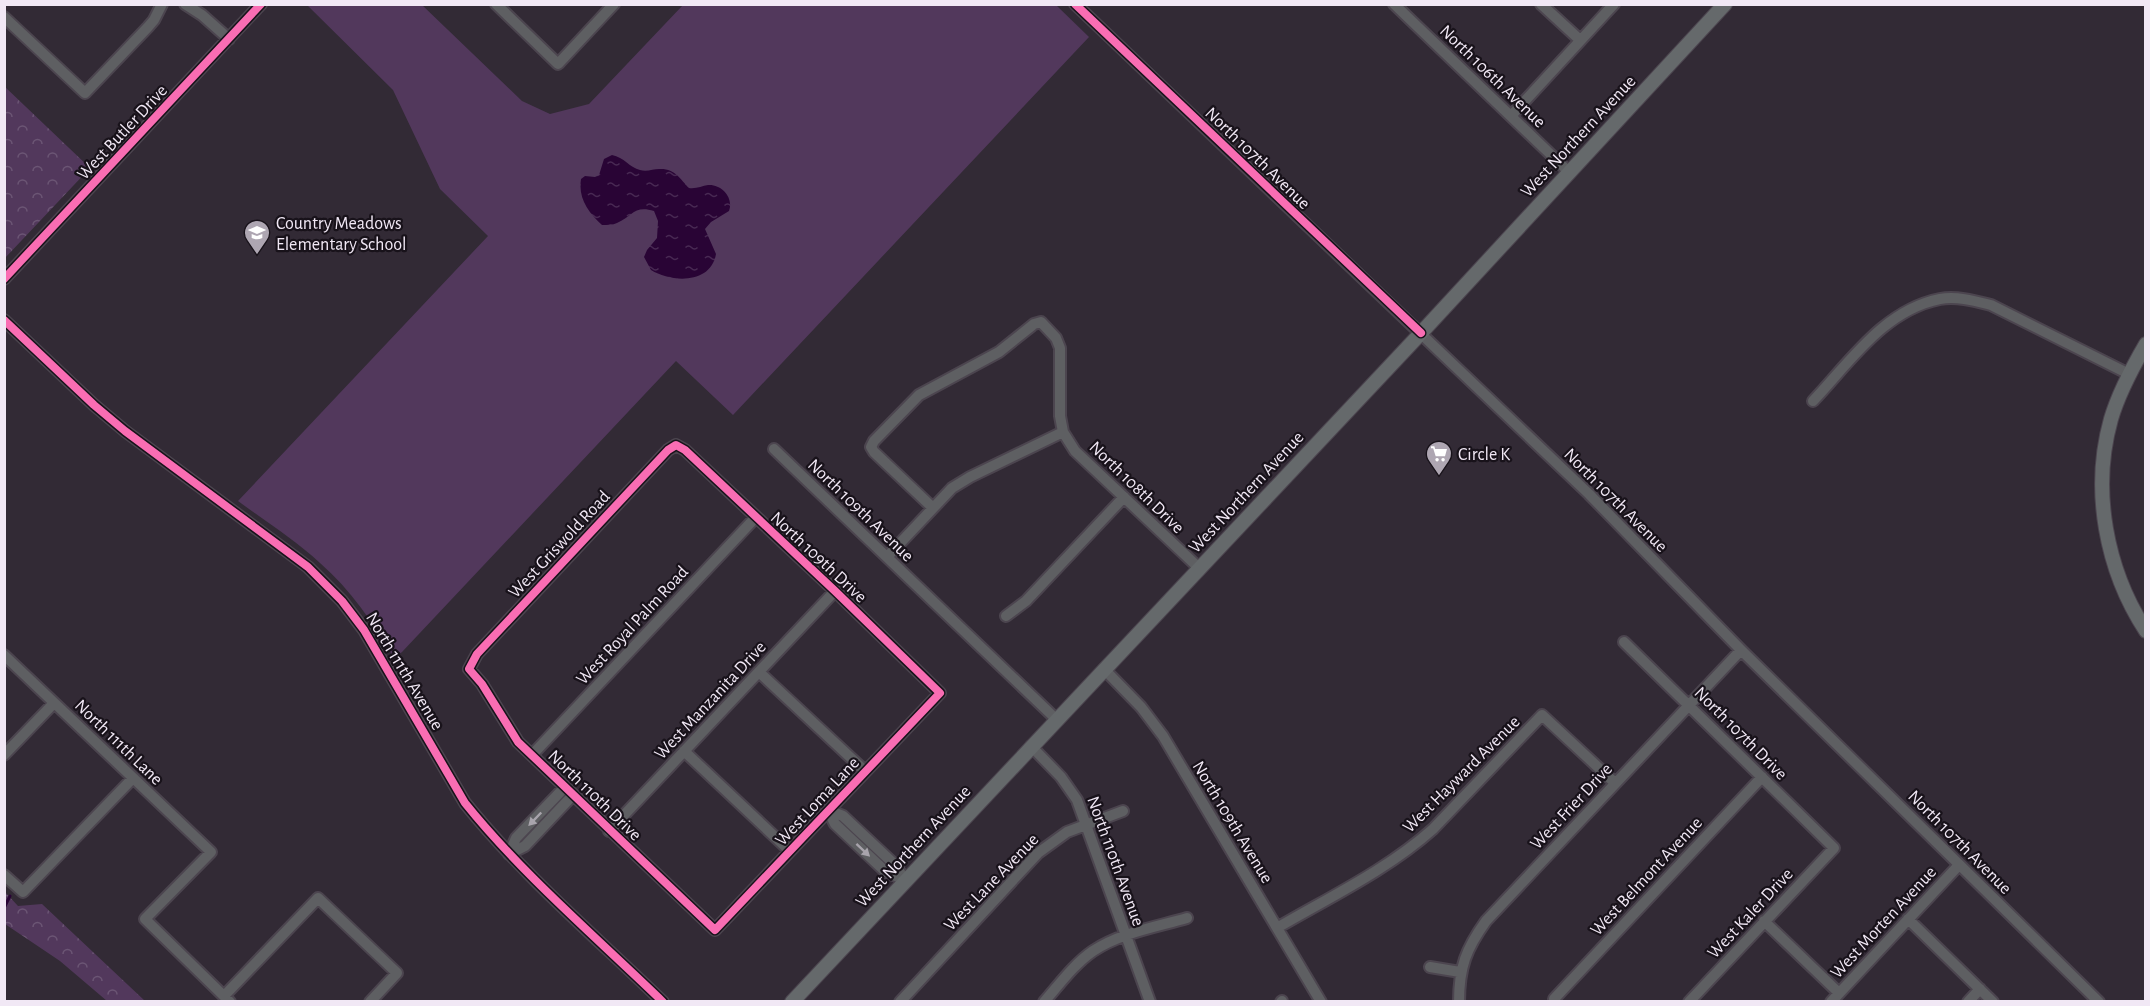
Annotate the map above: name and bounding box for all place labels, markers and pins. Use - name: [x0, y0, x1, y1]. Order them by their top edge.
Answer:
- place label: Country Meadows Elementary School: [276, 215, 407, 254]
- school or university icon: Country Meadows Elementary School: [242, 218, 272, 256]
- supermarket icon: Circle K: [1424, 439, 1454, 477]
- place label: Circle K: [1458, 446, 1510, 464]

